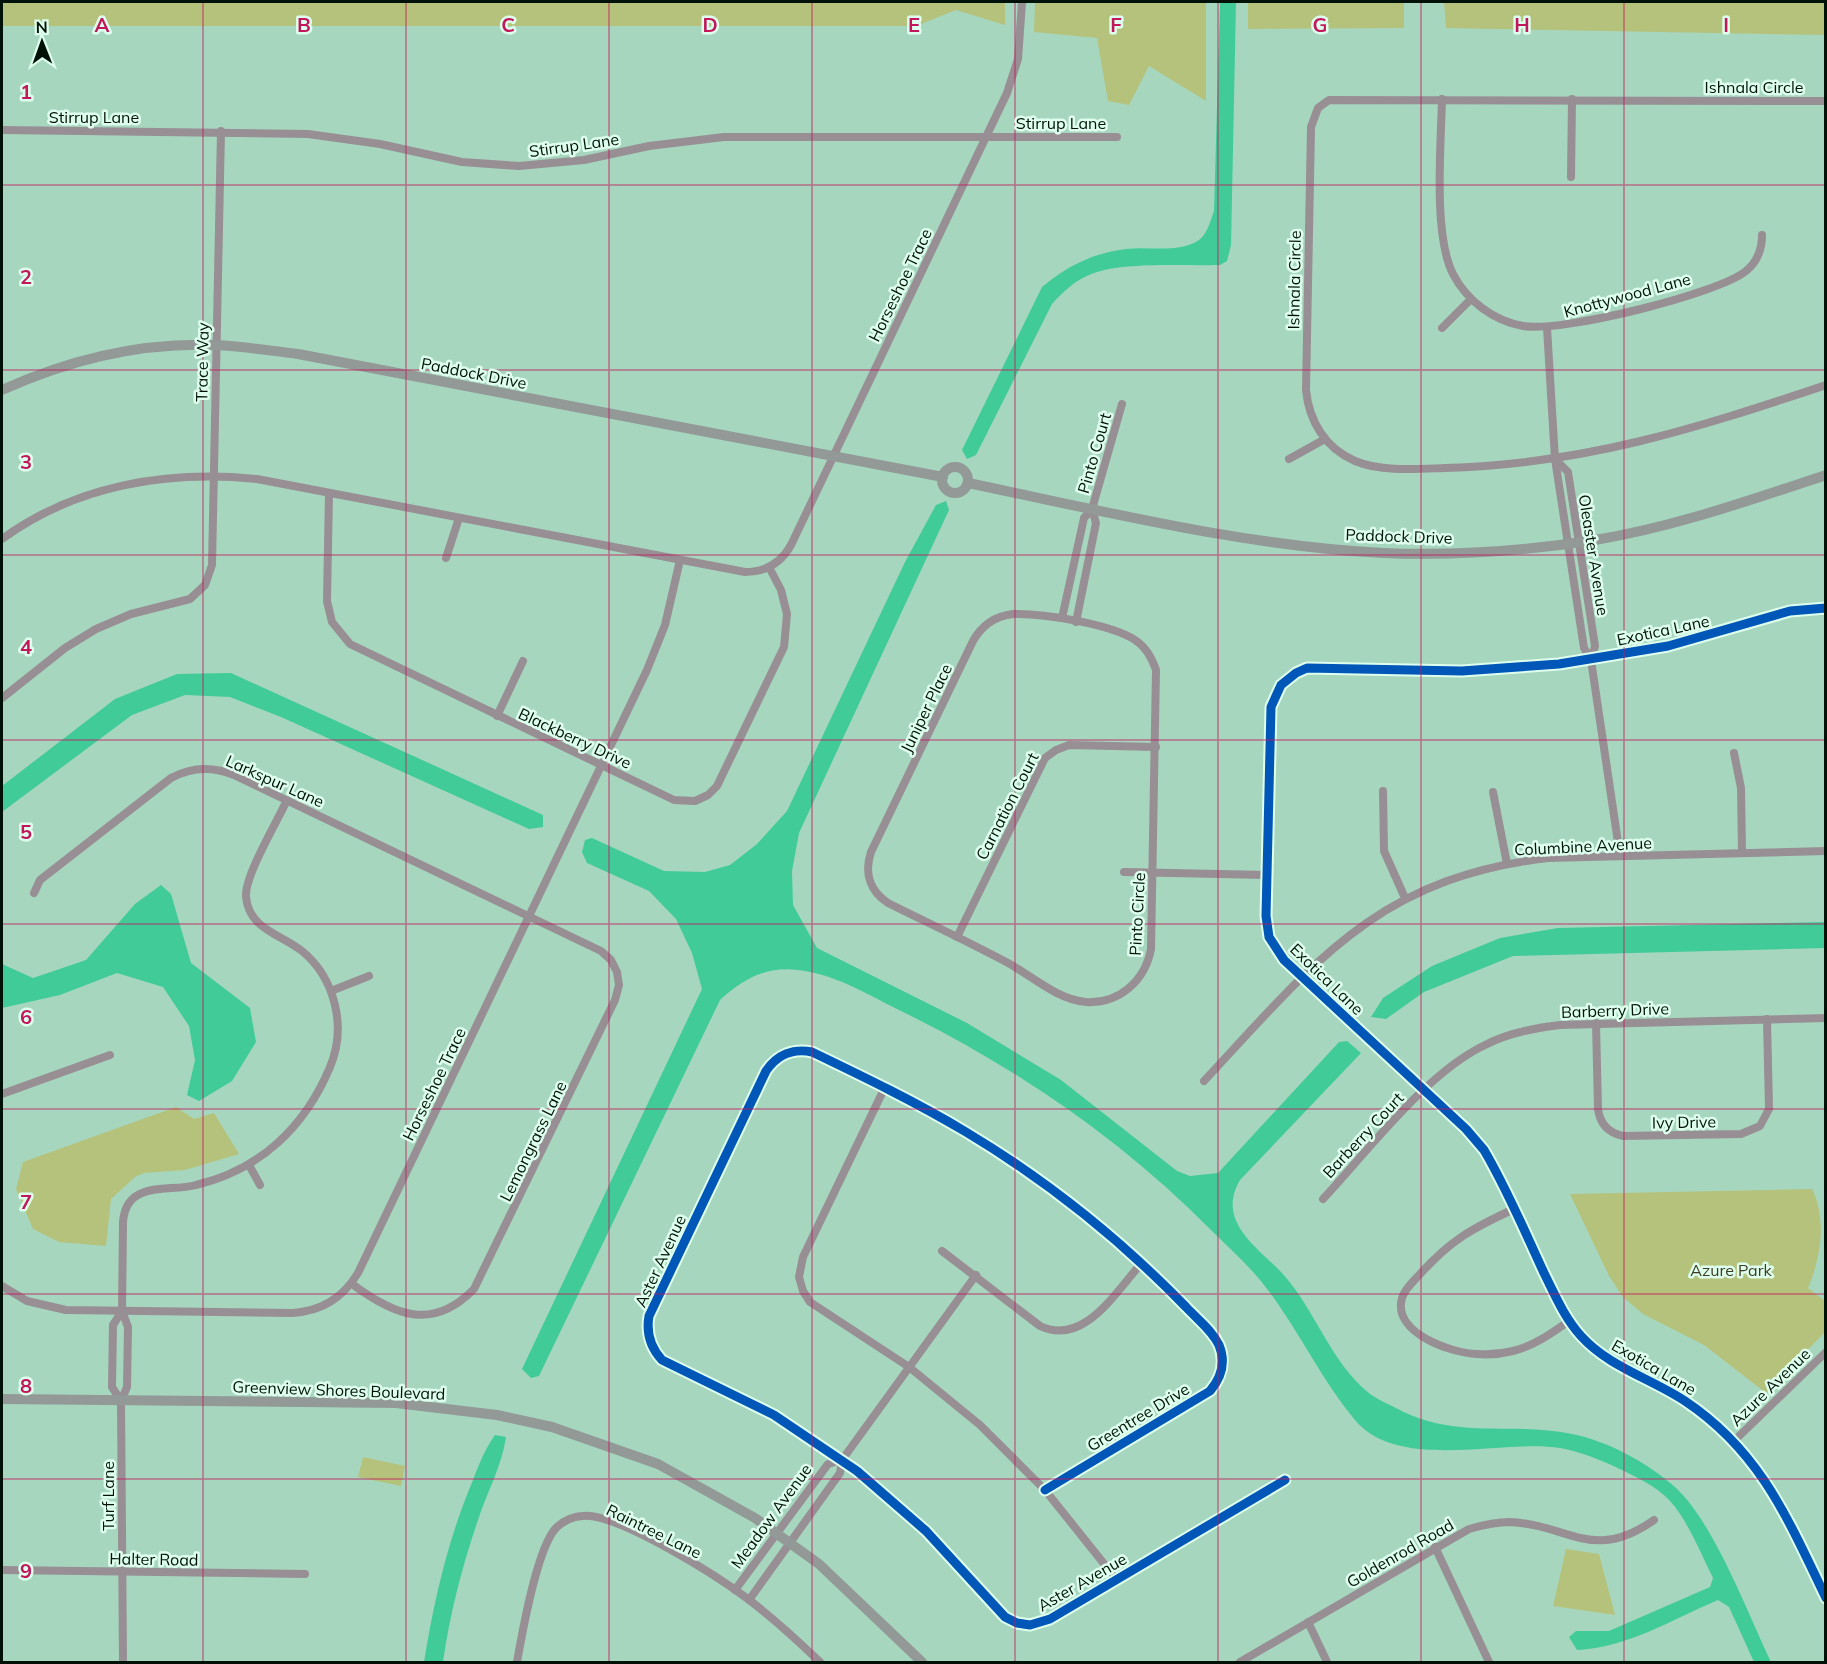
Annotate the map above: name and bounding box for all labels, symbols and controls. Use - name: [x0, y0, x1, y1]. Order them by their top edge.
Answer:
- north arrow: [12, 12, 72, 72]
- text: A: [95, 12, 110, 37]
- text: B: [297, 12, 311, 37]
- text: C: [501, 12, 515, 37]
- text: D: [702, 12, 718, 37]
- text: E: [908, 12, 920, 37]
- text: F: [1110, 12, 1122, 37]
- text: G: [1313, 12, 1327, 37]
- text: H: [1514, 12, 1530, 37]
- text: I: [1723, 12, 1729, 37]
- text: N: [36, 17, 48, 37]
- street label: Ishnala Circle: [1705, 77, 1803, 97]
- text: 1: [20, 79, 32, 104]
- street label: Stirrup Lane: [49, 107, 139, 127]
- street label: Stirrup Lane: [1016, 113, 1106, 133]
- street label: Stirrup Lane: [528, 129, 620, 161]
- street label: Horseshoe Trace: [864, 225, 936, 345]
- street label: Ishnala Circle: [1283, 230, 1305, 330]
- text: 2: [20, 264, 32, 289]
- street label: Knottywood Lane: [1561, 268, 1693, 322]
- street label: Trace Way: [191, 322, 213, 402]
- street label: Paddock Drive: [420, 353, 528, 393]
- street label: Pinto Court: [1073, 410, 1115, 496]
- text: 3: [20, 449, 32, 474]
- street label: Oleaster Avenue: [1575, 493, 1613, 617]
- street label: Paddock Drive: [1345, 524, 1453, 548]
- street label: Exotica Lane: [1615, 610, 1711, 650]
- text: 4: [20, 634, 32, 659]
- street label: Juniper Place: [896, 660, 956, 756]
- street label: Blackberry Drive: [515, 703, 635, 773]
- street label: Carnation Court: [971, 749, 1043, 863]
- street label: Larkspur Lane: [223, 750, 327, 812]
- text: 5: [20, 819, 32, 844]
- street label: Columbine Avenue: [1514, 832, 1652, 860]
- street label: Pinto Circle: [1125, 872, 1149, 956]
- street label: Exotica Lane: [1286, 939, 1368, 1019]
- street label: Barberry Drive: [1561, 998, 1669, 1022]
- text: 6: [20, 1004, 32, 1029]
- street label: Horseshoe Trace: [398, 1024, 470, 1144]
- street label: Lemongrass Lane: [495, 1078, 571, 1204]
- street label: Barberry Court: [1318, 1088, 1408, 1182]
- street label: Ivy Drive: [1652, 1111, 1716, 1133]
- text: 7: [20, 1189, 32, 1214]
- street label: Aster Avenue: [630, 1212, 690, 1310]
- park label: Azure Park: [1690, 1260, 1773, 1280]
- street label: Exotica Lane: [1608, 1335, 1700, 1399]
- street label: Azure Avenue: [1726, 1344, 1814, 1430]
- text: 8: [20, 1373, 32, 1398]
- street label: Greenview Shores Boulevard: [232, 1376, 446, 1404]
- street label: Greentree Drive: [1083, 1379, 1193, 1455]
- street label: Meadow Avenue: [726, 1460, 816, 1572]
- street label: Turf Lane: [98, 1461, 118, 1531]
- street label: Raintree Lane: [603, 1499, 705, 1563]
- street label: Goldenrod Road: [1343, 1514, 1457, 1592]
- street label: Halter Road: [109, 1548, 199, 1570]
- street label: Aster Avenue: [1034, 1548, 1130, 1616]
- text: 9: [20, 1558, 32, 1583]

